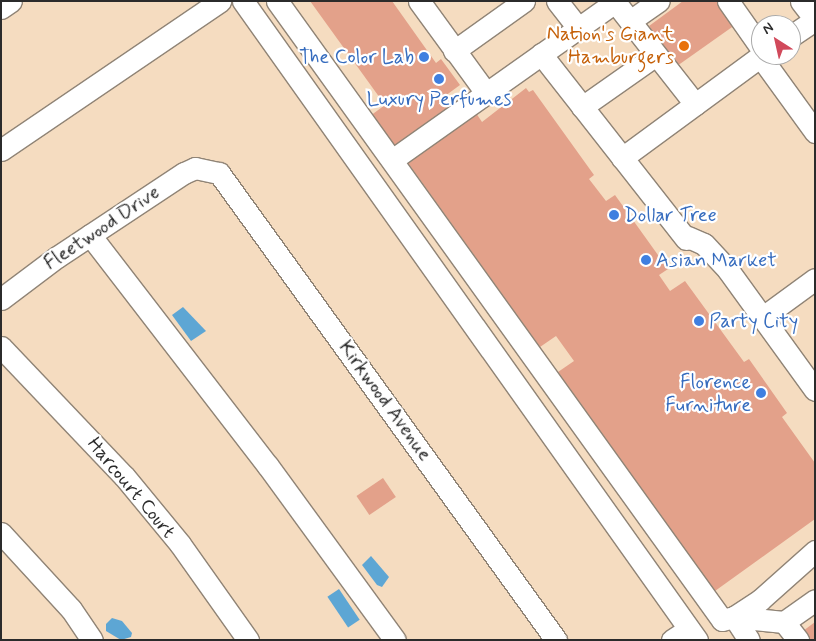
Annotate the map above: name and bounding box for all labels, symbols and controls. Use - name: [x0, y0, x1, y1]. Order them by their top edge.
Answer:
- north arrow: [751, 15, 801, 65]
- text: N: [759, 18, 777, 39]
- place label: Nation's Giant Hamburgers: [553, 22, 674, 69]
- marker: Nation's Giant Hamburgers: [678, 40, 690, 52]
- place label: The Color Lab: [293, 45, 414, 69]
- marker: The Color Lab: [418, 51, 430, 63]
- marker: Luxury Perfumes: [433, 73, 445, 85]
- place label: Luxury Perfumes: [369, 87, 509, 111]
- street label: Fleetwood Drive: [40, 181, 164, 275]
- place label: Dollar Tree: [624, 203, 714, 227]
- marker: Dollar Tree: [608, 209, 620, 221]
- place label: Asian Market: [656, 248, 778, 272]
- marker: Asian Market: [640, 254, 652, 266]
- place label: Party City: [709, 309, 799, 333]
- marker: Party City: [693, 315, 705, 327]
- street label: Kirkwood Avenue: [333, 336, 437, 466]
- place label: Florence Furniture: [665, 370, 751, 417]
- marker: Florence Furniture: [755, 387, 767, 399]
- street label: Harcourt Court: [80, 431, 182, 545]

